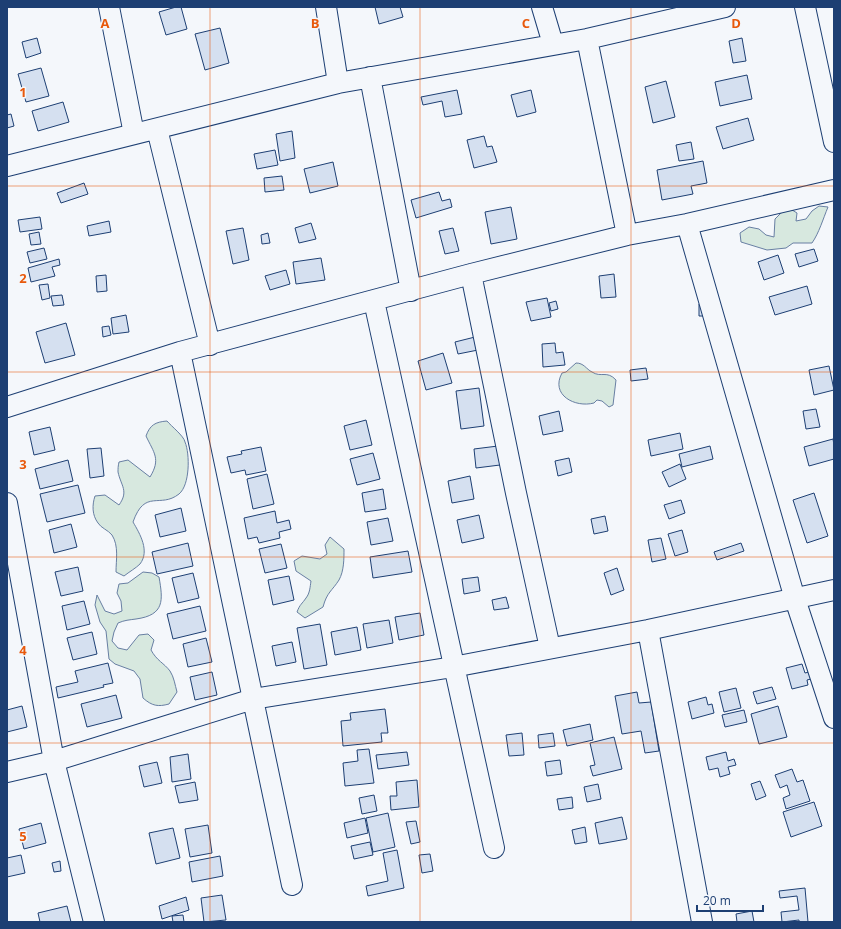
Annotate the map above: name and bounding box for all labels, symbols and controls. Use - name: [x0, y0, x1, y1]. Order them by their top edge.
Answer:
- text: A: [101, 14, 110, 32]
- text: B: [311, 14, 320, 32]
- text: C: [522, 14, 530, 32]
- text: D: [731, 14, 741, 32]
- text: 1: [19, 83, 27, 101]
- text: 2: [19, 269, 27, 287]
- text: 3: [19, 455, 27, 473]
- text: 4: [19, 641, 27, 659]
- text: 5: [19, 827, 27, 845]
- scale bar: [697, 887, 763, 913]
- text: 20 m: [703, 892, 731, 909]

